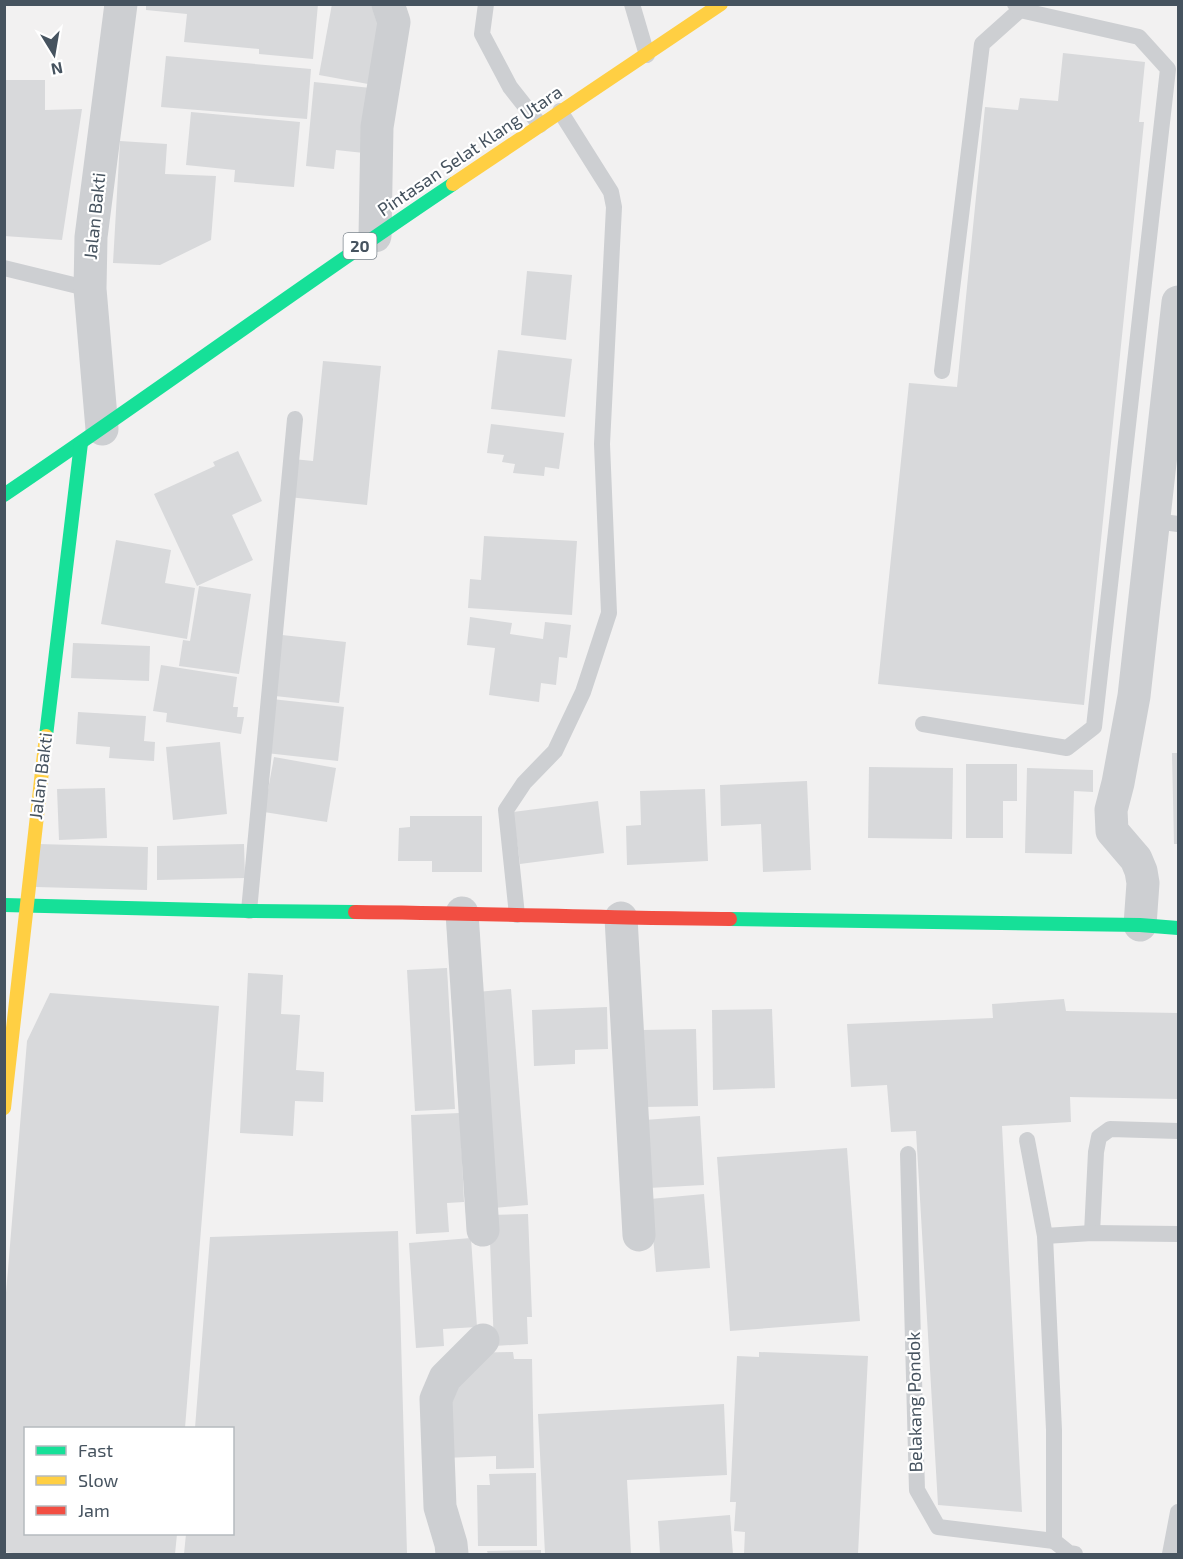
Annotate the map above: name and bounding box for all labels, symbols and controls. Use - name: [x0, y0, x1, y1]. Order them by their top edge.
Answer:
- north arrow: [24, 24, 84, 84]
- text: N: [49, 59, 64, 80]
- street label: Pintasan Selat Klang Utara: [373, 80, 566, 220]
- street label: Jalan Bakti: [79, 171, 110, 260]
- road number: 20: [344, 233, 376, 259]
- street label: Jalan Bakti: [24, 731, 56, 821]
- street label: Belakang Pondok: [902, 1332, 926, 1472]
- legend: [24, 1427, 234, 1535]
- text: Fast: [78, 1439, 113, 1461]
- text: Slow: [78, 1469, 119, 1491]
- text: Jam: [78, 1499, 110, 1521]

